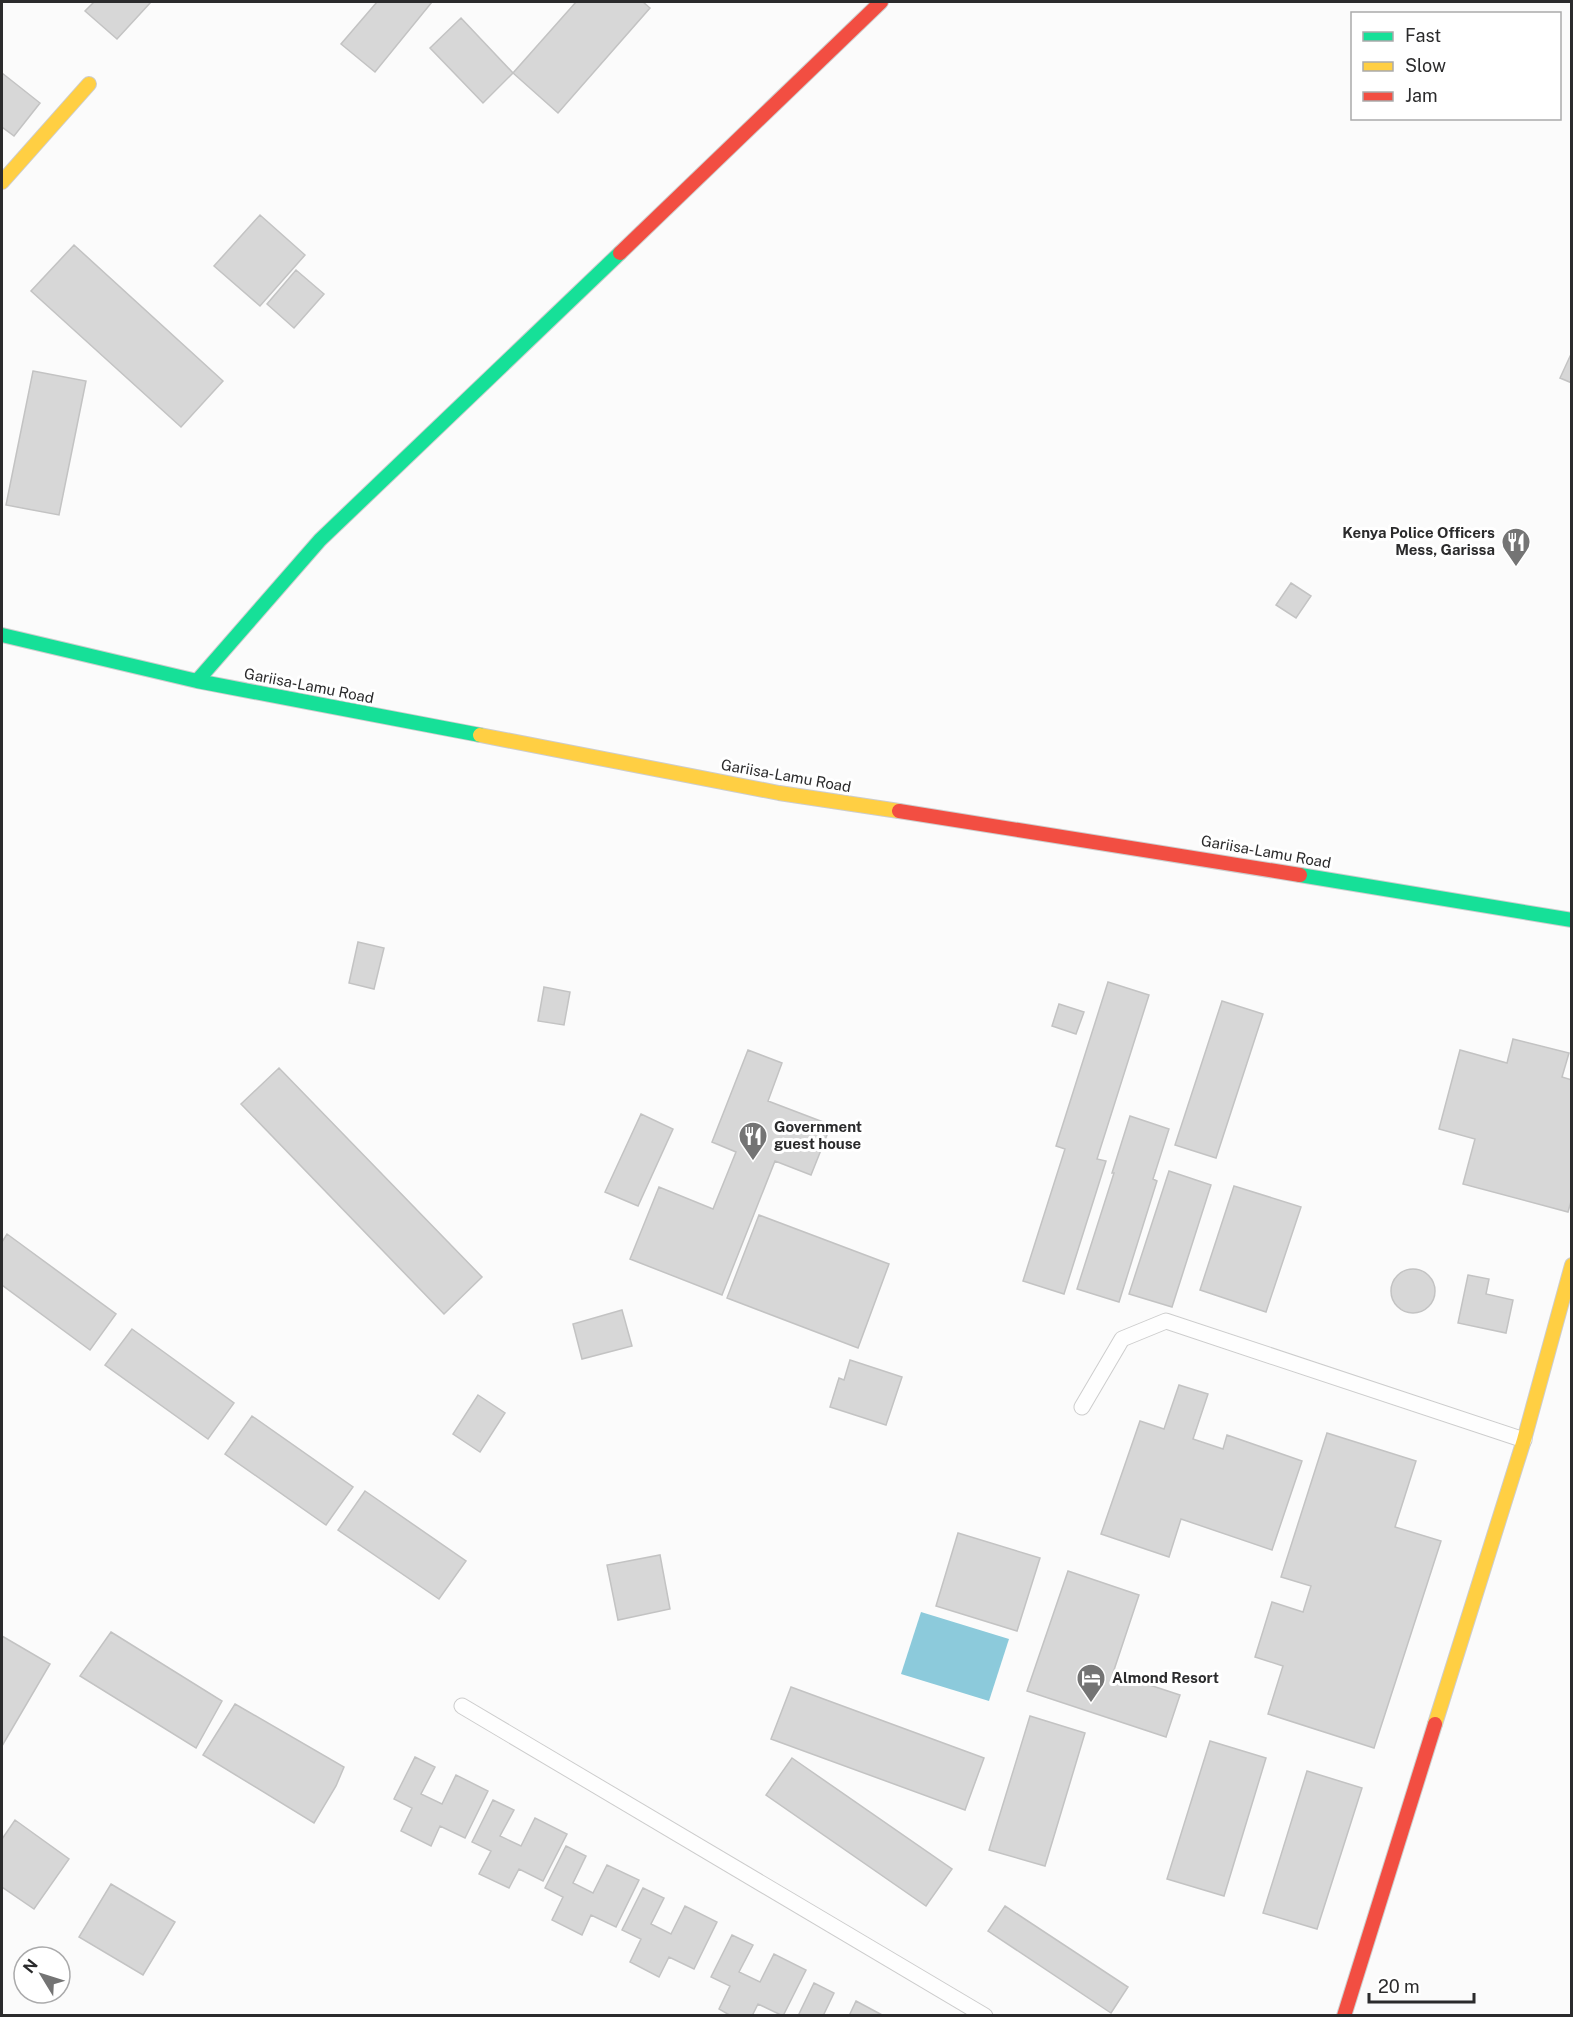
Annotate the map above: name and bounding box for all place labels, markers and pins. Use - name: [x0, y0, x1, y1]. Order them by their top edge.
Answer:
- place label: Kenya Police Officers Mess, Garissa: [1342, 524, 1495, 558]
- restaurant icon: Kenya Police Officers Mess, Garissa: [1500, 526, 1532, 568]
- place label: Government guest house: [774, 1118, 862, 1152]
- restaurant icon: Government guest house: [737, 1120, 769, 1162]
- hotel icon: Almond Resort: [1075, 1662, 1107, 1704]
- place label: Almond Resort: [1112, 1669, 1219, 1686]

